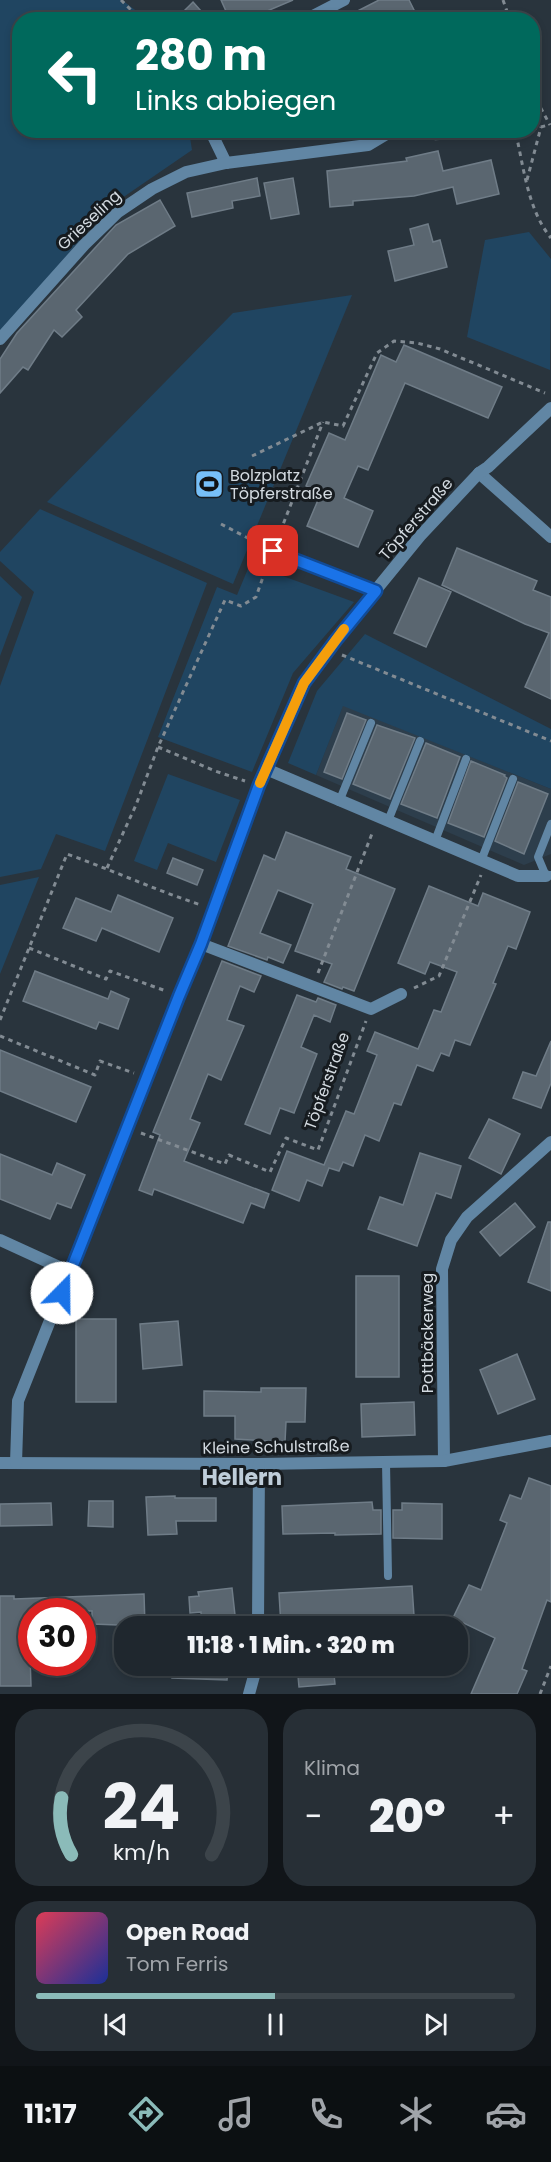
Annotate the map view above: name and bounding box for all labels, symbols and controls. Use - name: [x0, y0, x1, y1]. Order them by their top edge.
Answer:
- text: 280 m: [135, 26, 267, 85]
- icon: left: [36, 36, 114, 114]
- text: Links abbiegen: [135, 82, 336, 119]
- street label: Grieseling: [52, 184, 126, 256]
- place label: Bolzplatz Töpferstraße: [230, 464, 333, 505]
- sports icon: Bolzplatz Töpferstraße: [193, 468, 225, 500]
- street label: Töpferstraße: [374, 473, 458, 565]
- pin: [247, 525, 298, 576]
- icon: arrive: [256, 534, 289, 567]
- street label: Töpferstraße: [299, 1029, 355, 1133]
- position arrow: [30, 1261, 94, 1325]
- street label: Pottbäckerweg: [416, 1273, 439, 1393]
- street label: Kleine Schulstraße: [202, 1434, 350, 1460]
- district label: Hellern: [202, 1462, 282, 1493]
- speed limit sign: 30: [18, 1598, 96, 1676]
- text: 11:18 · 1 Min. · 320 m: [187, 1630, 395, 1661]
- text: Klima: [304, 1754, 360, 1782]
- text: 24: [103, 1763, 180, 1851]
- text: 20°: [369, 1785, 446, 1848]
- text: −: [304, 1793, 322, 1840]
- text: +: [492, 1793, 515, 1840]
- text: km/h: [113, 1837, 170, 1868]
- text: Open Road: [126, 1917, 250, 1948]
- text: Tom Ferris: [126, 1950, 228, 1978]
- icon: previous: [99, 2008, 132, 2041]
- icon: pause: [259, 2008, 292, 2041]
- icon: next: [419, 2008, 452, 2041]
- icon: directions: [125, 2093, 167, 2135]
- icon: music: [215, 2093, 257, 2135]
- icon: phone: [305, 2093, 347, 2135]
- icon: climate: [395, 2093, 437, 2135]
- icon: car: [485, 2093, 527, 2135]
- text: 11:17: [24, 2095, 77, 2132]

